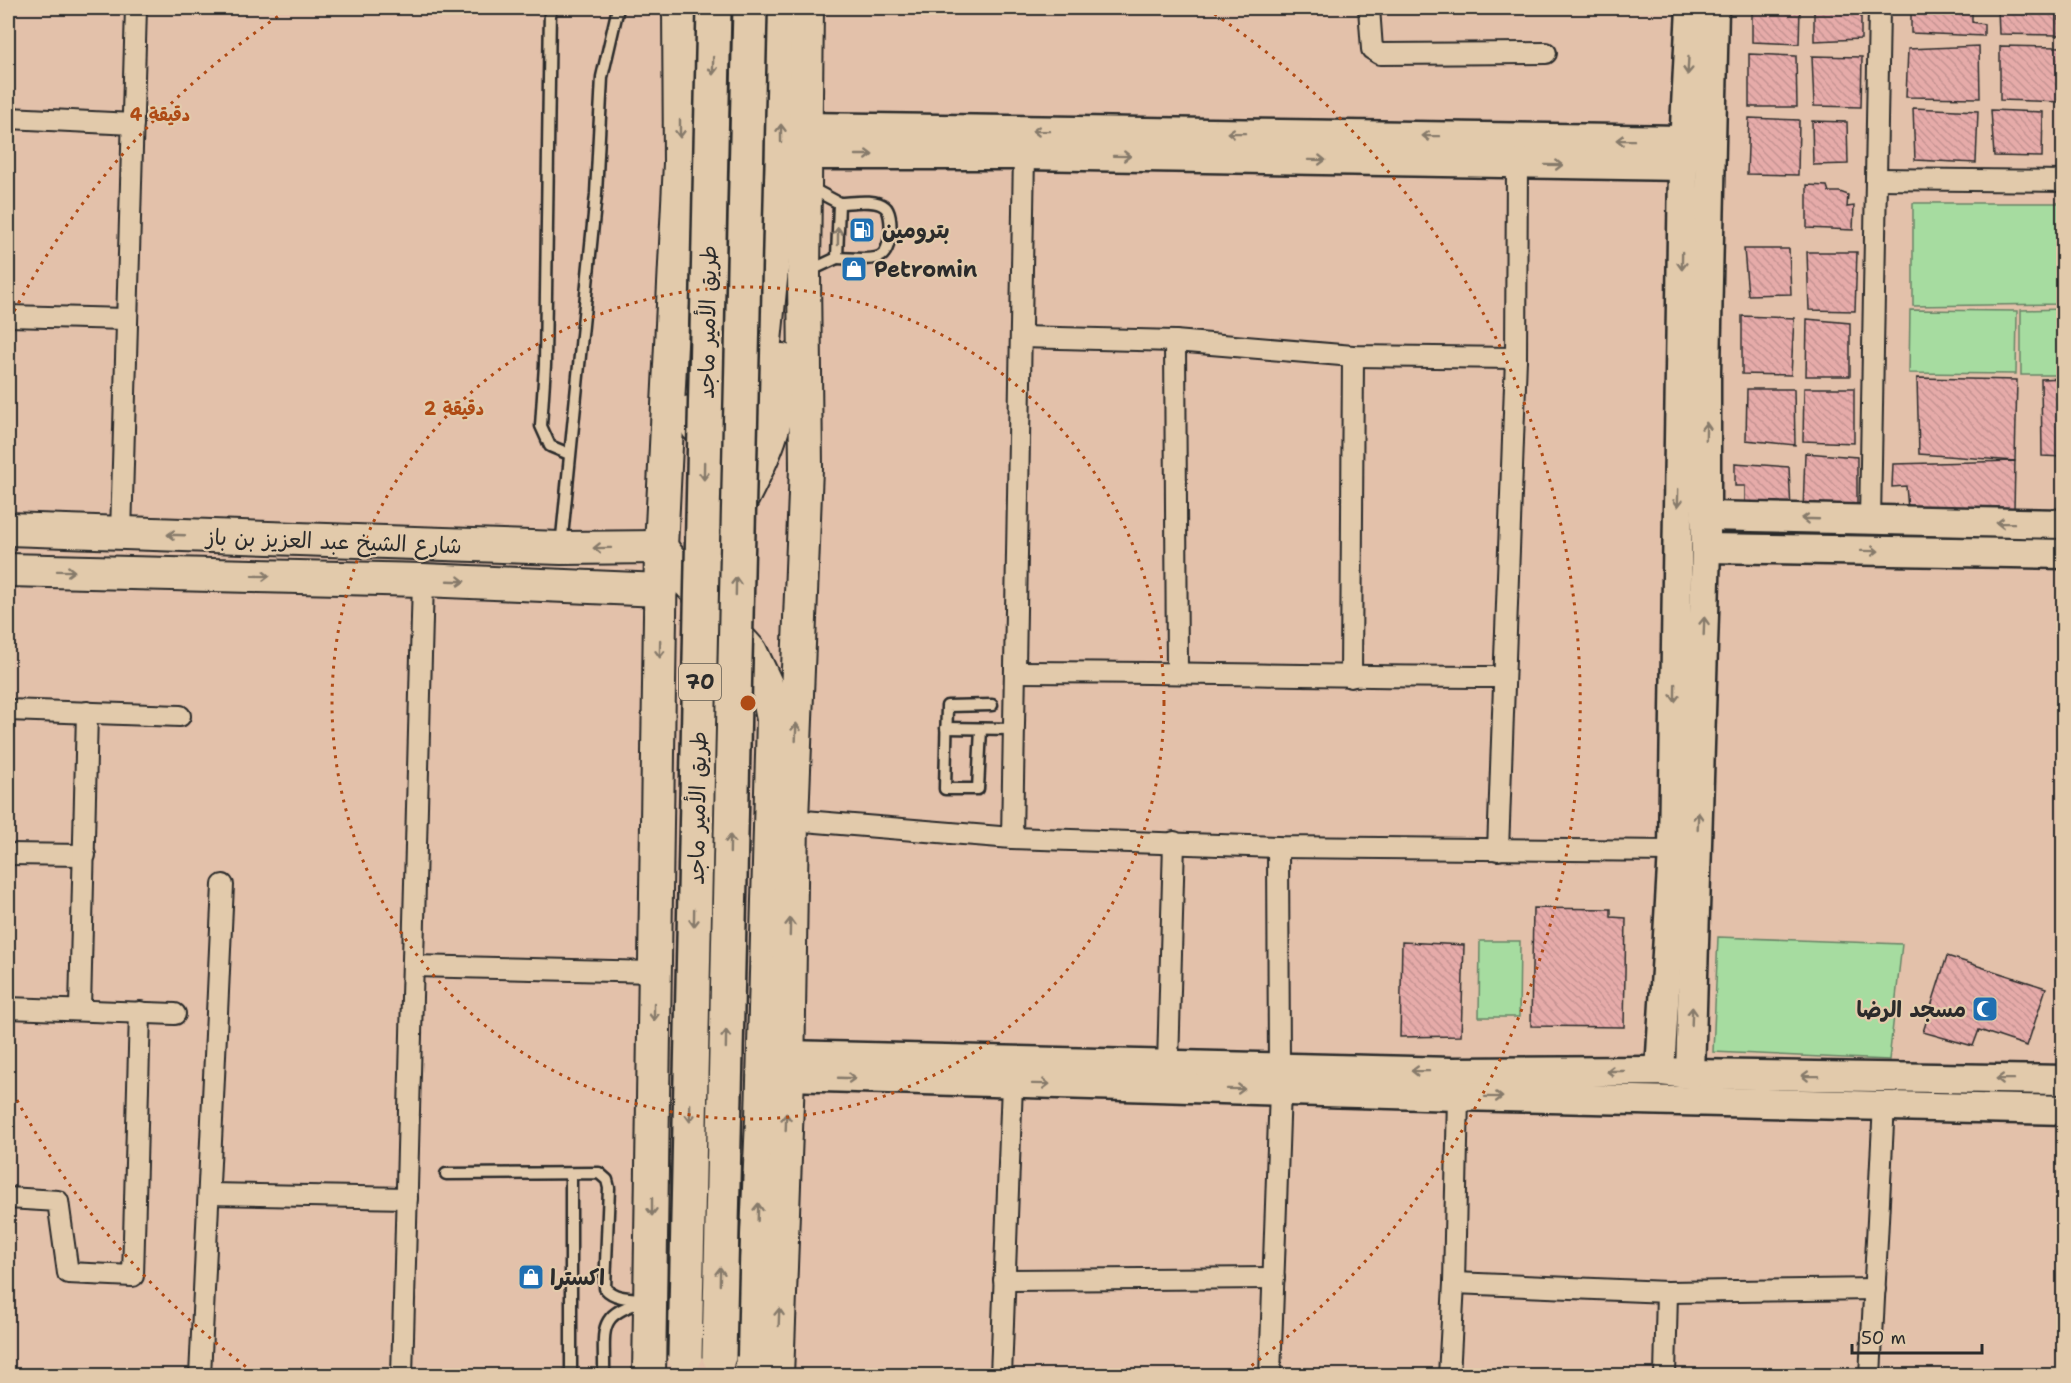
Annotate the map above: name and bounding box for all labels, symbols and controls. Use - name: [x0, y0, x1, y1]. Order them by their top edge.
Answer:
- one-way arrow: [707, 55, 719, 75]
- one-way arrow: [1682, 55, 1693, 75]
- text: 4 دقيقة: [130, 103, 190, 127]
- one-way arrow: [674, 118, 686, 138]
- one-way arrow: [775, 123, 787, 143]
- one-way arrow: [1031, 125, 1051, 136]
- one-way arrow: [1226, 128, 1246, 139]
- one-way arrow: [1421, 131, 1441, 142]
- one-way arrow: [1616, 134, 1636, 145]
- one-way arrow: [853, 149, 873, 161]
- one-way arrow: [1111, 150, 1131, 162]
- one-way arrow: [1306, 154, 1326, 165]
- one-way arrow: [1543, 159, 1563, 171]
- fuel station icon: بترومين: [847, 215, 877, 245]
- place label: بترومين: [882, 216, 950, 245]
- one-way arrow: [832, 227, 844, 247]
- street label: طريق الأمير ماجد: [691, 245, 723, 399]
- one-way arrow: [1676, 250, 1687, 270]
- shop icon: Petromin: [839, 254, 869, 284]
- place label: Petromin: [874, 255, 978, 284]
- text: 2 دقيقة: [424, 397, 484, 421]
- one-way arrow: [1700, 422, 1712, 442]
- one-way arrow: [698, 460, 710, 480]
- one-way arrow: [1672, 487, 1684, 507]
- one-way arrow: [1801, 513, 1821, 524]
- one-way arrow: [1996, 517, 2016, 529]
- street label: شارع الشيخ عبد العزيز بن باز: [204, 522, 462, 561]
- one-way arrow: [167, 530, 187, 541]
- one-way arrow: [593, 542, 613, 554]
- one-way arrow: [1859, 545, 1879, 557]
- one-way arrow: [55, 566, 75, 577]
- one-way arrow: [250, 570, 270, 582]
- one-way arrow: [445, 576, 465, 587]
- one-way arrow: [731, 577, 742, 597]
- one-way arrow: [1698, 616, 1710, 636]
- one-way arrow: [654, 638, 666, 658]
- road number: 70: [679, 664, 721, 700]
- one-way arrow: [1669, 682, 1681, 702]
- centre of rings: [738, 693, 758, 713]
- one-way arrow: [790, 723, 801, 743]
- street label: طريق الأمير ماجد: [681, 731, 713, 885]
- one-way arrow: [1692, 811, 1704, 831]
- one-way arrow: [725, 835, 736, 855]
- one-way arrow: [689, 907, 700, 927]
- one-way arrow: [784, 918, 795, 938]
- mosque icon: مسجد الرضا: [1970, 994, 2000, 1024]
- place label: مسجد الرضا: [1856, 995, 1966, 1024]
- one-way arrow: [648, 1001, 660, 1021]
- one-way arrow: [1686, 1006, 1698, 1026]
- one-way arrow: [720, 1030, 732, 1050]
- one-way arrow: [1411, 1065, 1431, 1077]
- one-way arrow: [1606, 1065, 1626, 1077]
- one-way arrow: [1801, 1070, 1821, 1082]
- one-way arrow: [836, 1073, 856, 1084]
- one-way arrow: [1996, 1073, 2016, 1085]
- one-way arrow: [1031, 1079, 1051, 1090]
- one-way arrow: [1226, 1083, 1246, 1095]
- one-way arrow: [1484, 1091, 1504, 1103]
- one-way arrow: [684, 1102, 696, 1122]
- one-way arrow: [781, 1113, 792, 1133]
- one-way arrow: [647, 1196, 658, 1216]
- one-way arrow: [753, 1203, 764, 1223]
- shop icon: اكسترا: [516, 1262, 546, 1292]
- place label: اكسترا: [550, 1263, 605, 1292]
- one-way arrow: [715, 1267, 726, 1287]
- one-way arrow: [774, 1308, 785, 1328]
- scale bar: [1852, 1317, 1982, 1355]
- text: 50 m: [1861, 1326, 1906, 1350]

